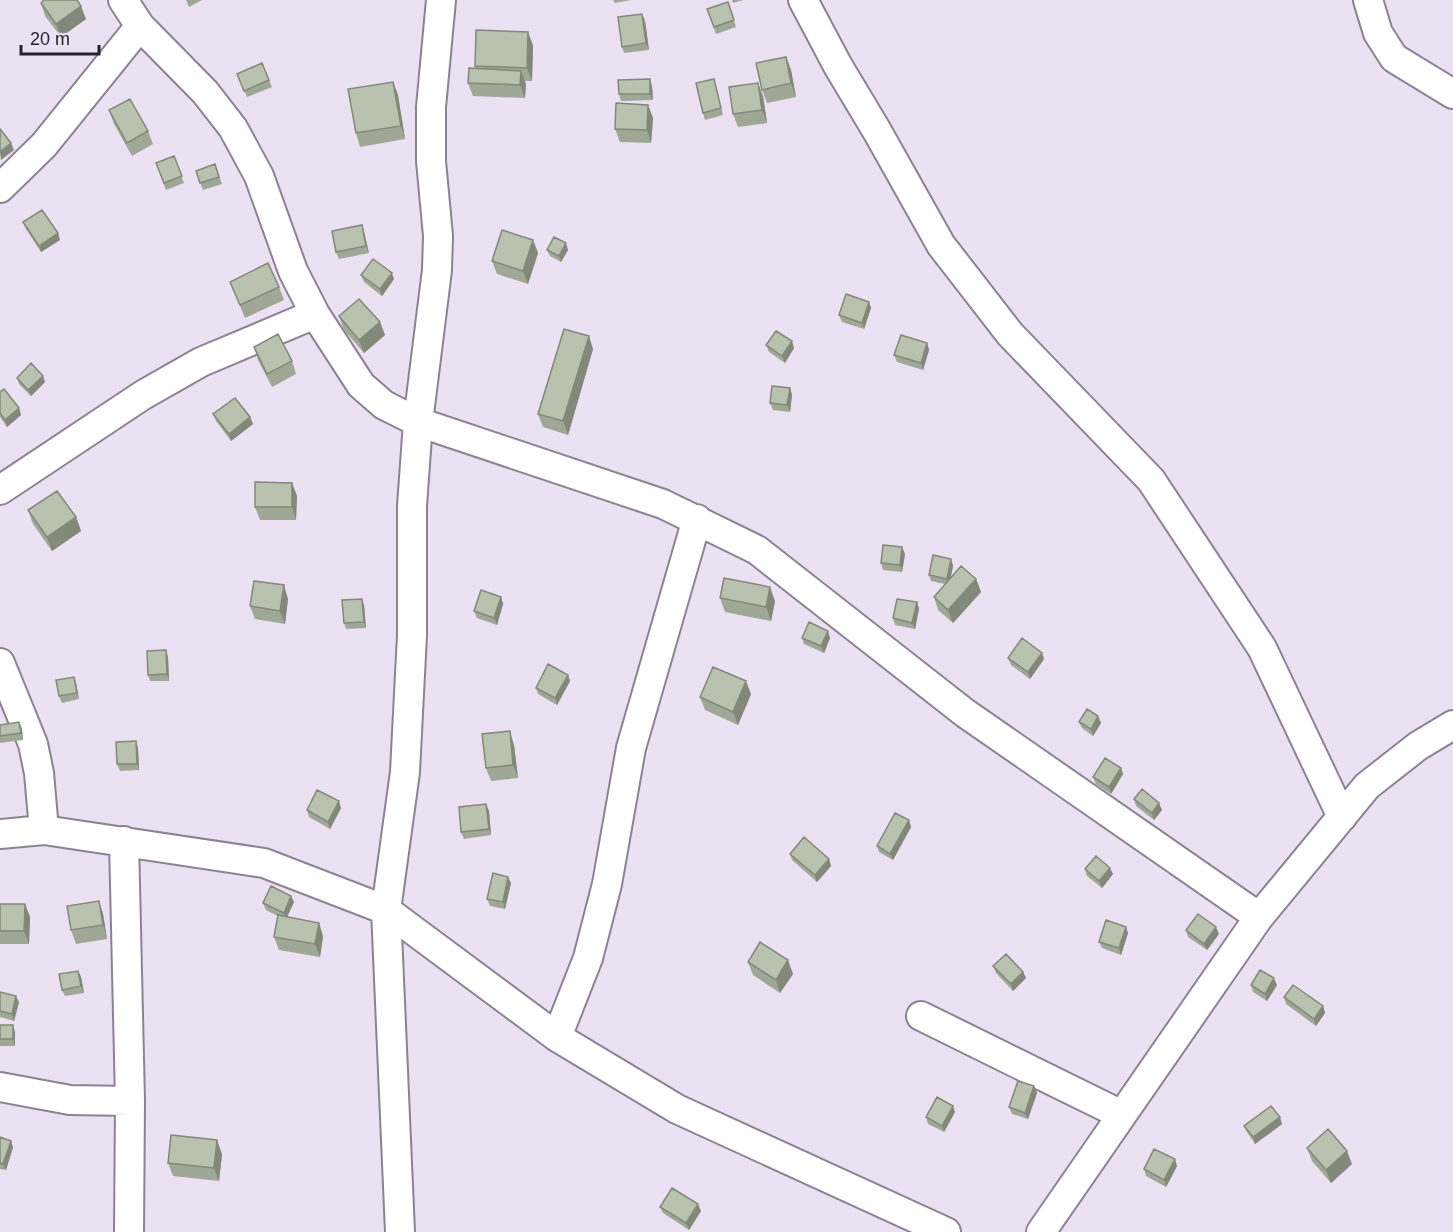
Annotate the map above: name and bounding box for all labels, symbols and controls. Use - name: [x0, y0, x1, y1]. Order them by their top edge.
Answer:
- scale bar: [21, 18, 99, 56]
- text: 20 m: [30, 29, 70, 49]

